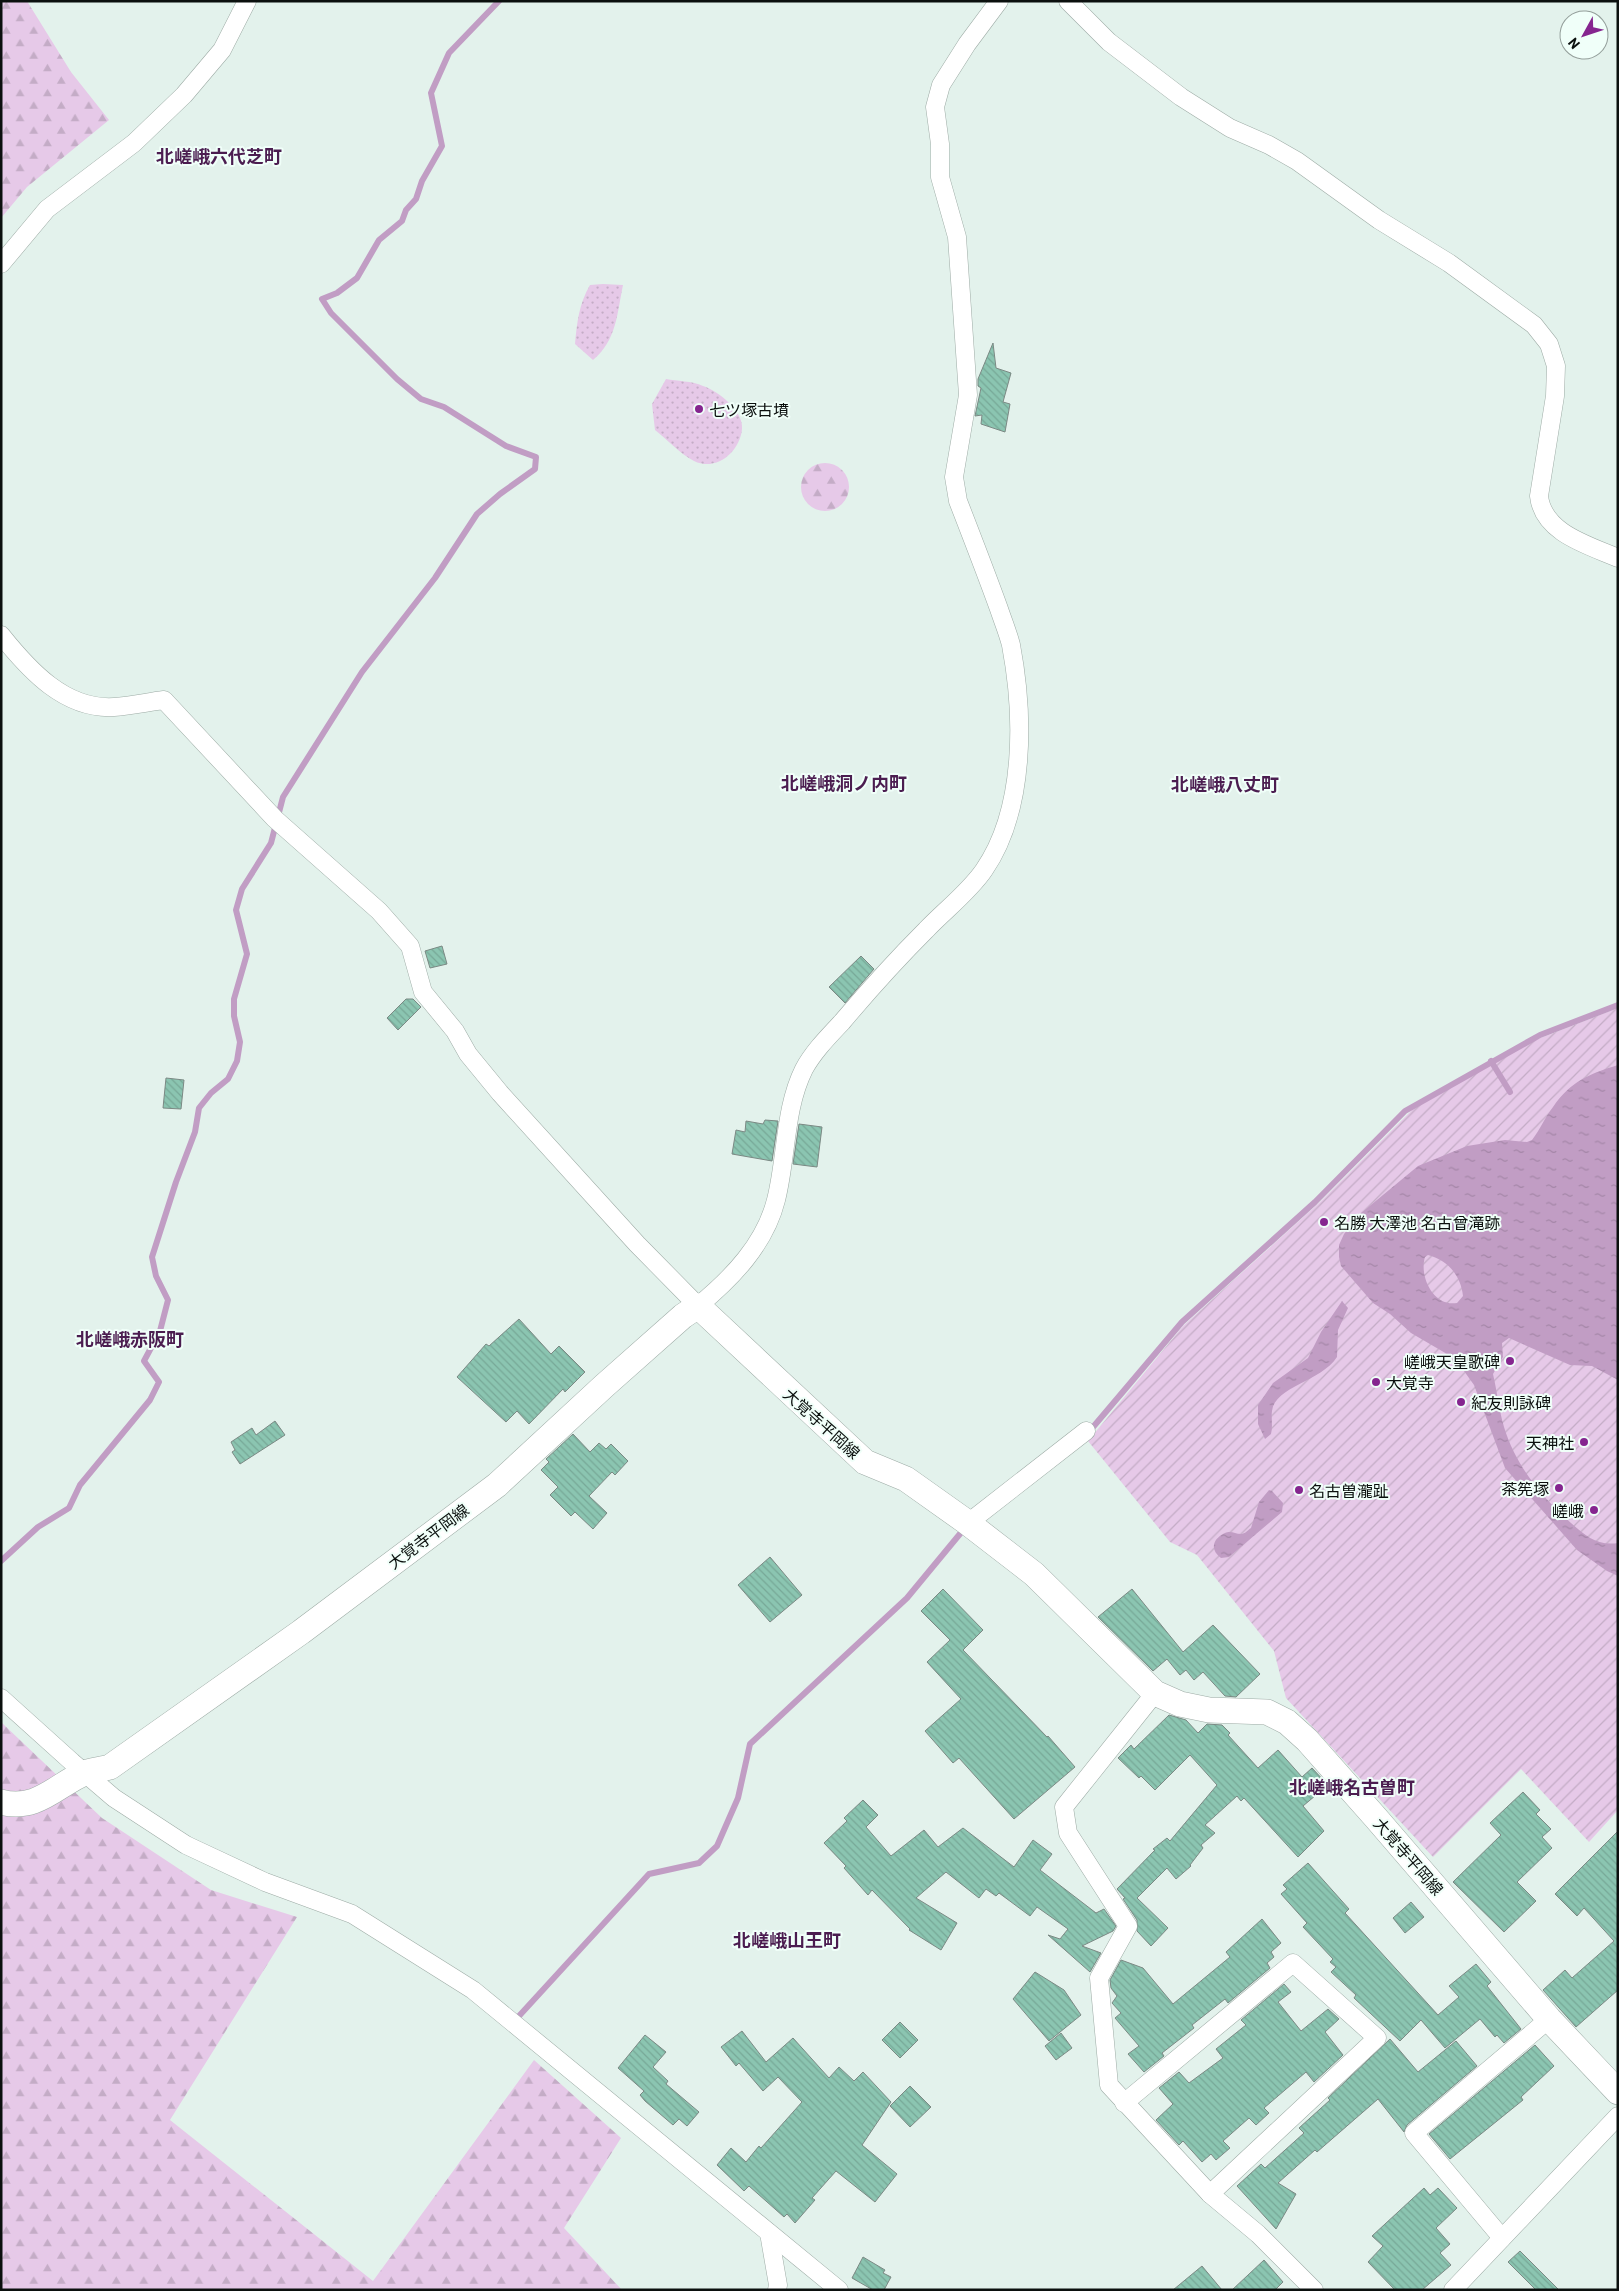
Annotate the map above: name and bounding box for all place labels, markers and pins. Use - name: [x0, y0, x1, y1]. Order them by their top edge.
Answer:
- place label: 七ツ塚古墳: [709, 400, 789, 419]
- marker: 七ツ塚古墳: [693, 403, 705, 415]
- place label: 名勝 大澤池 名古曾滝跡: [1334, 1213, 1500, 1232]
- marker: 名勝 大澤池 名古曾滝跡: [1318, 1216, 1330, 1228]
- place label: 嵯峨天皇歌碑: [1404, 1352, 1500, 1371]
- marker: 嵯峨天皇歌碑: [1504, 1355, 1516, 1367]
- place label: 大覚寺: [1386, 1373, 1434, 1392]
- marker: 大覚寺: [1370, 1376, 1382, 1388]
- place label: 紀友則詠碑: [1471, 1393, 1551, 1412]
- marker: 紀友則詠碑: [1455, 1396, 1467, 1408]
- place label: 天神社: [1526, 1433, 1574, 1452]
- marker: 天神社: [1578, 1436, 1590, 1448]
- place label: 茶筅塚: [1501, 1479, 1549, 1498]
- place label: 名古曽瀧趾: [1309, 1481, 1389, 1500]
- marker: 茶筅塚: [1553, 1482, 1565, 1494]
- marker: 名古曽瀧趾: [1293, 1484, 1305, 1496]
- place label: 嵯峨: [1552, 1501, 1584, 1520]
- marker: 嵯峨: [1588, 1504, 1600, 1516]

